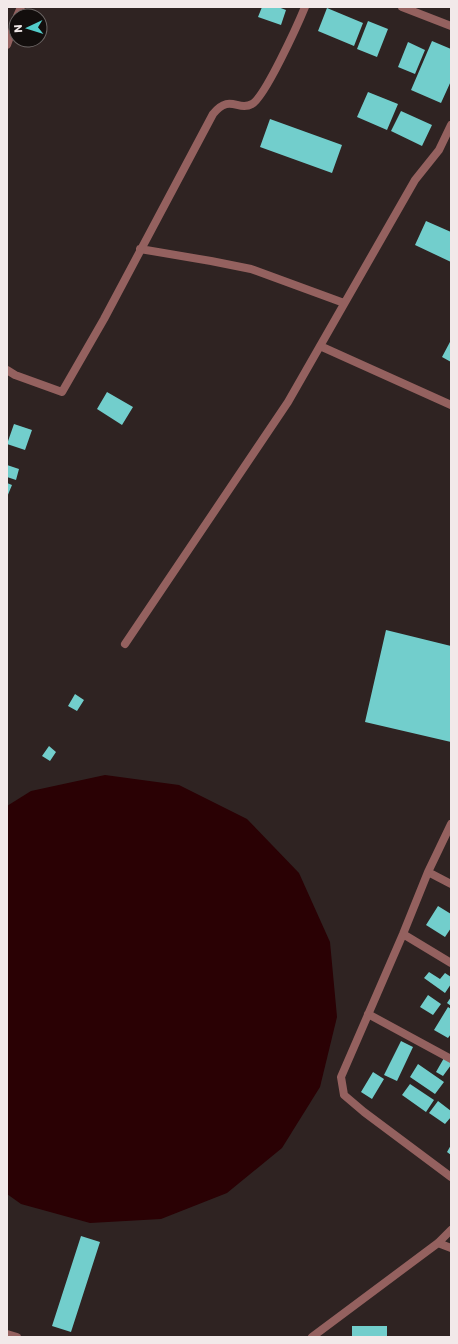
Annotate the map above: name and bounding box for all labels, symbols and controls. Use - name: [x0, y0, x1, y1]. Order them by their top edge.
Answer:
- north arrow: [8, 8, 48, 48]
- text: N: [10, 24, 26, 33]

